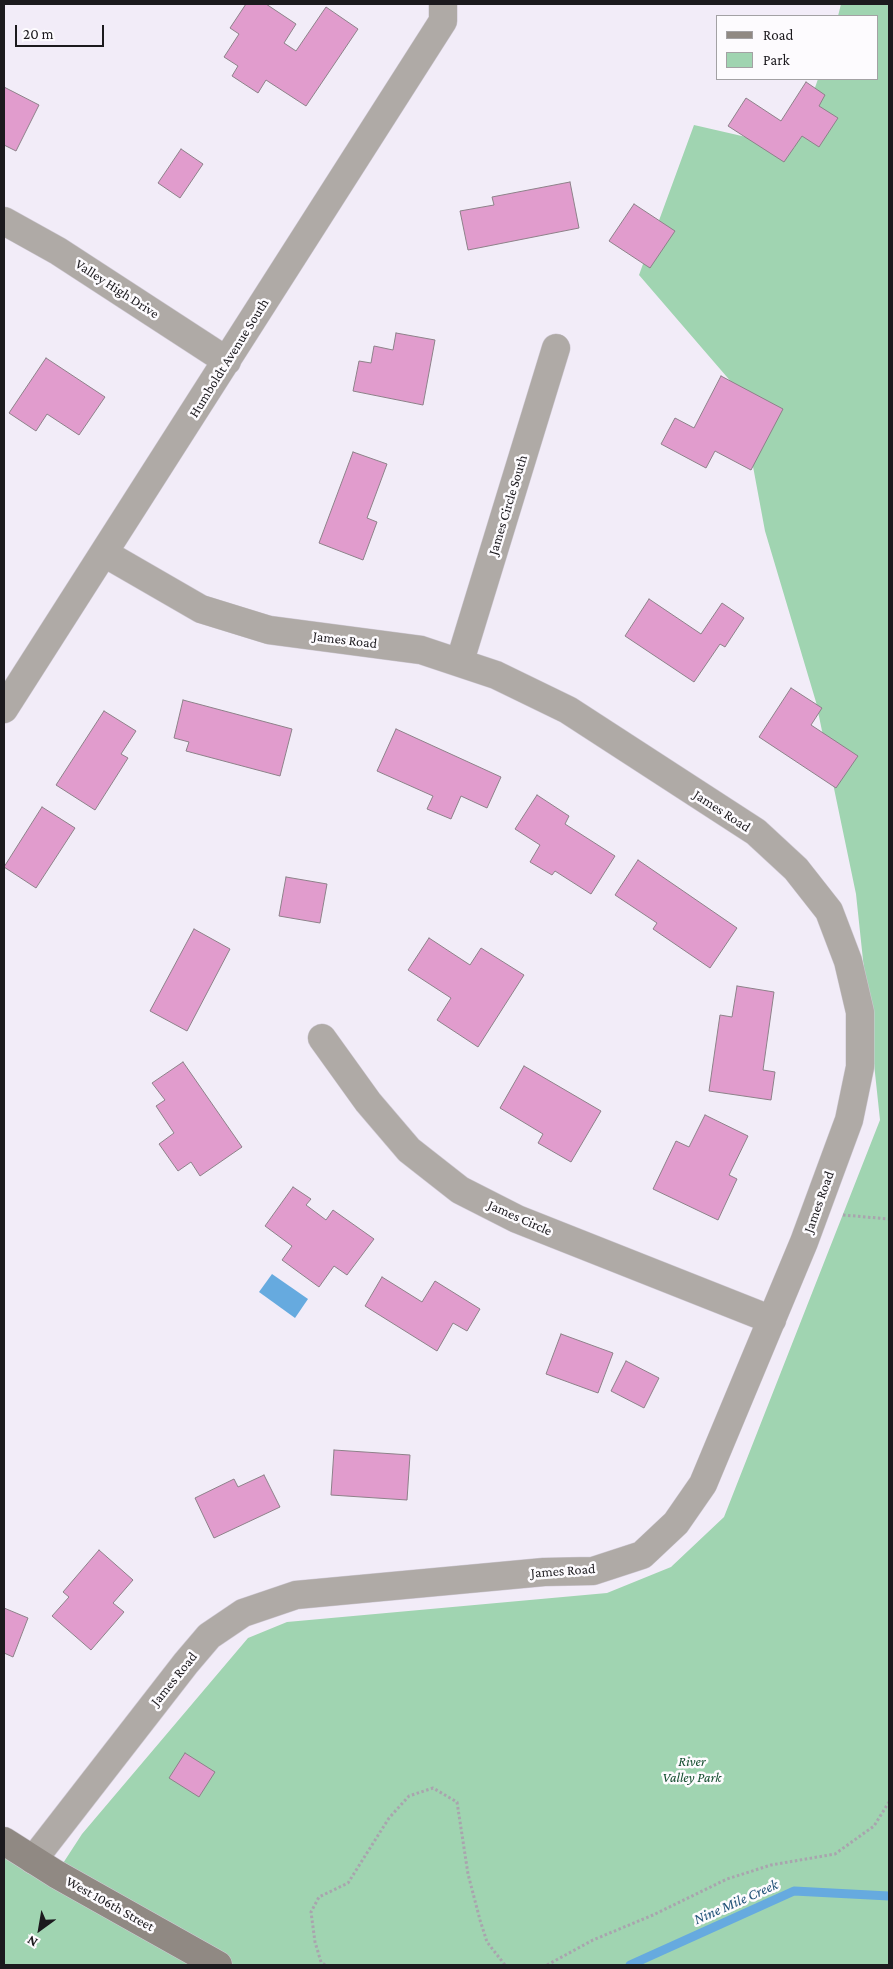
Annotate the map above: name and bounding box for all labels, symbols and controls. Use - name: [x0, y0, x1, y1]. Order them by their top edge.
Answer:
- scale bar: [18, 15, 106, 47]
- legend: [716, 15, 878, 80]
- text: 20 m: [23, 26, 54, 42]
- text: Road: [763, 27, 793, 43]
- text: Park: [763, 52, 790, 68]
- street label: Valley High Drive: [72, 256, 162, 322]
- street label: Humboldt Avenue South: [186, 295, 272, 421]
- street label: James Circle South: [485, 453, 531, 557]
- street label: James Road: [312, 628, 378, 652]
- street label: James Road: [690, 786, 754, 836]
- street label: James Road: [800, 1169, 838, 1235]
- street label: James Circle: [485, 1196, 555, 1240]
- street label: James Road: [530, 1560, 596, 1582]
- street label: James Road: [147, 1649, 201, 1709]
- park label: River Valley Park: [663, 1754, 721, 1786]
- street label: West 106th Street: [63, 1873, 157, 1935]
- water label: Nine Mile Creek: [691, 1875, 781, 1929]
- north arrow: [15, 1904, 65, 1954]
- text: N: [24, 1932, 40, 1951]

